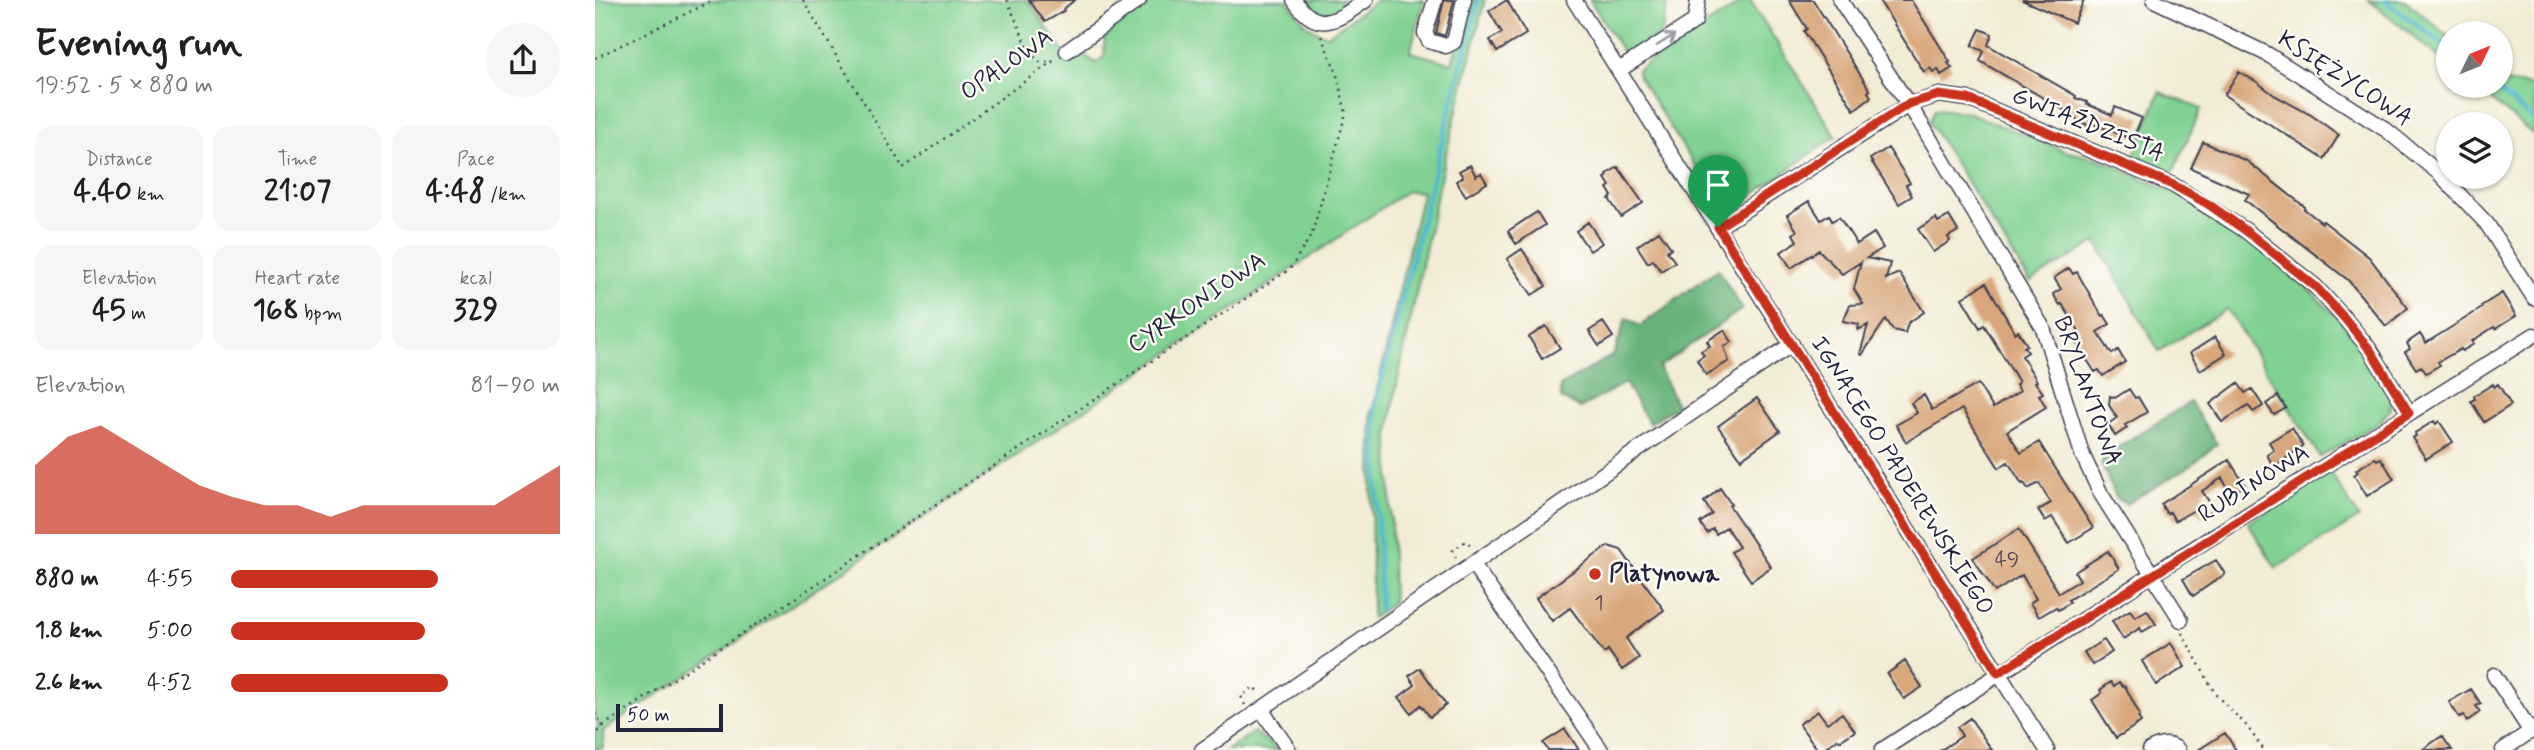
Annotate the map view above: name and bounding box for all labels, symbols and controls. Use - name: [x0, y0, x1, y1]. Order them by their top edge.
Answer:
- text: Evening run: [35, 20, 242, 69]
- north arrow: [2436, 21, 2513, 98]
- map controls: [2436, 21, 2513, 189]
- street label: OPALOWA: [955, 22, 1059, 108]
- button: share: [486, 23, 560, 97]
- street label: KSIĘŻYCOWA: [2272, 24, 2418, 134]
- one-way arrow: [1656, 33, 1676, 47]
- text: 19:52 · 5 × 880 m: [35, 71, 213, 101]
- street label: GWIAŹDZISTA: [2007, 80, 2169, 170]
- button: layers: [2436, 112, 2513, 189]
- text: Distance: [86, 147, 153, 172]
- text: Time: [278, 147, 317, 172]
- text: Pace: [457, 147, 495, 172]
- pin: [1688, 155, 1748, 227]
- icon: arrive: [1699, 166, 1737, 204]
- text: 4.40: [74, 172, 132, 211]
- text: 21:07: [264, 172, 331, 211]
- text: 4:48: [426, 172, 485, 211]
- text: km: [132, 182, 165, 207]
- text: /km: [485, 182, 526, 207]
- street label: CYRKONIOWA: [1122, 245, 1272, 361]
- text: Elevation: [82, 266, 157, 291]
- text: Heart rate: [255, 266, 340, 291]
- text: kcal: [460, 266, 492, 291]
- text: 45: [92, 291, 126, 330]
- text: 168: [253, 291, 299, 330]
- text: 329: [453, 291, 498, 330]
- text: m: [126, 301, 146, 326]
- text: bpm: [299, 301, 342, 326]
- street label: BRYLANTOWA: [2046, 312, 2128, 470]
- street label: IGNACEGO PADEREWSKIEGO: [1803, 331, 2001, 621]
- text: Elevation: [35, 371, 126, 401]
- text: 81–90 m: [470, 371, 560, 401]
- street label: RUBINOWA: [2192, 438, 2316, 530]
- house number: 49: [1995, 546, 2019, 574]
- place label: Platynowa: [1609, 559, 1720, 590]
- text: 880 m: [35, 564, 99, 594]
- text: 4:55: [147, 564, 193, 594]
- marker: Platynowa: [1587, 566, 1603, 582]
- house number: 1: [1594, 589, 1604, 617]
- text: 1.8 km: [35, 616, 103, 646]
- text: 5:00: [147, 616, 193, 646]
- text: 2.6 km: [35, 668, 103, 698]
- text: 4:52: [147, 668, 192, 698]
- scale bar: [616, 701, 723, 733]
- text: 50 m: [627, 703, 670, 728]

